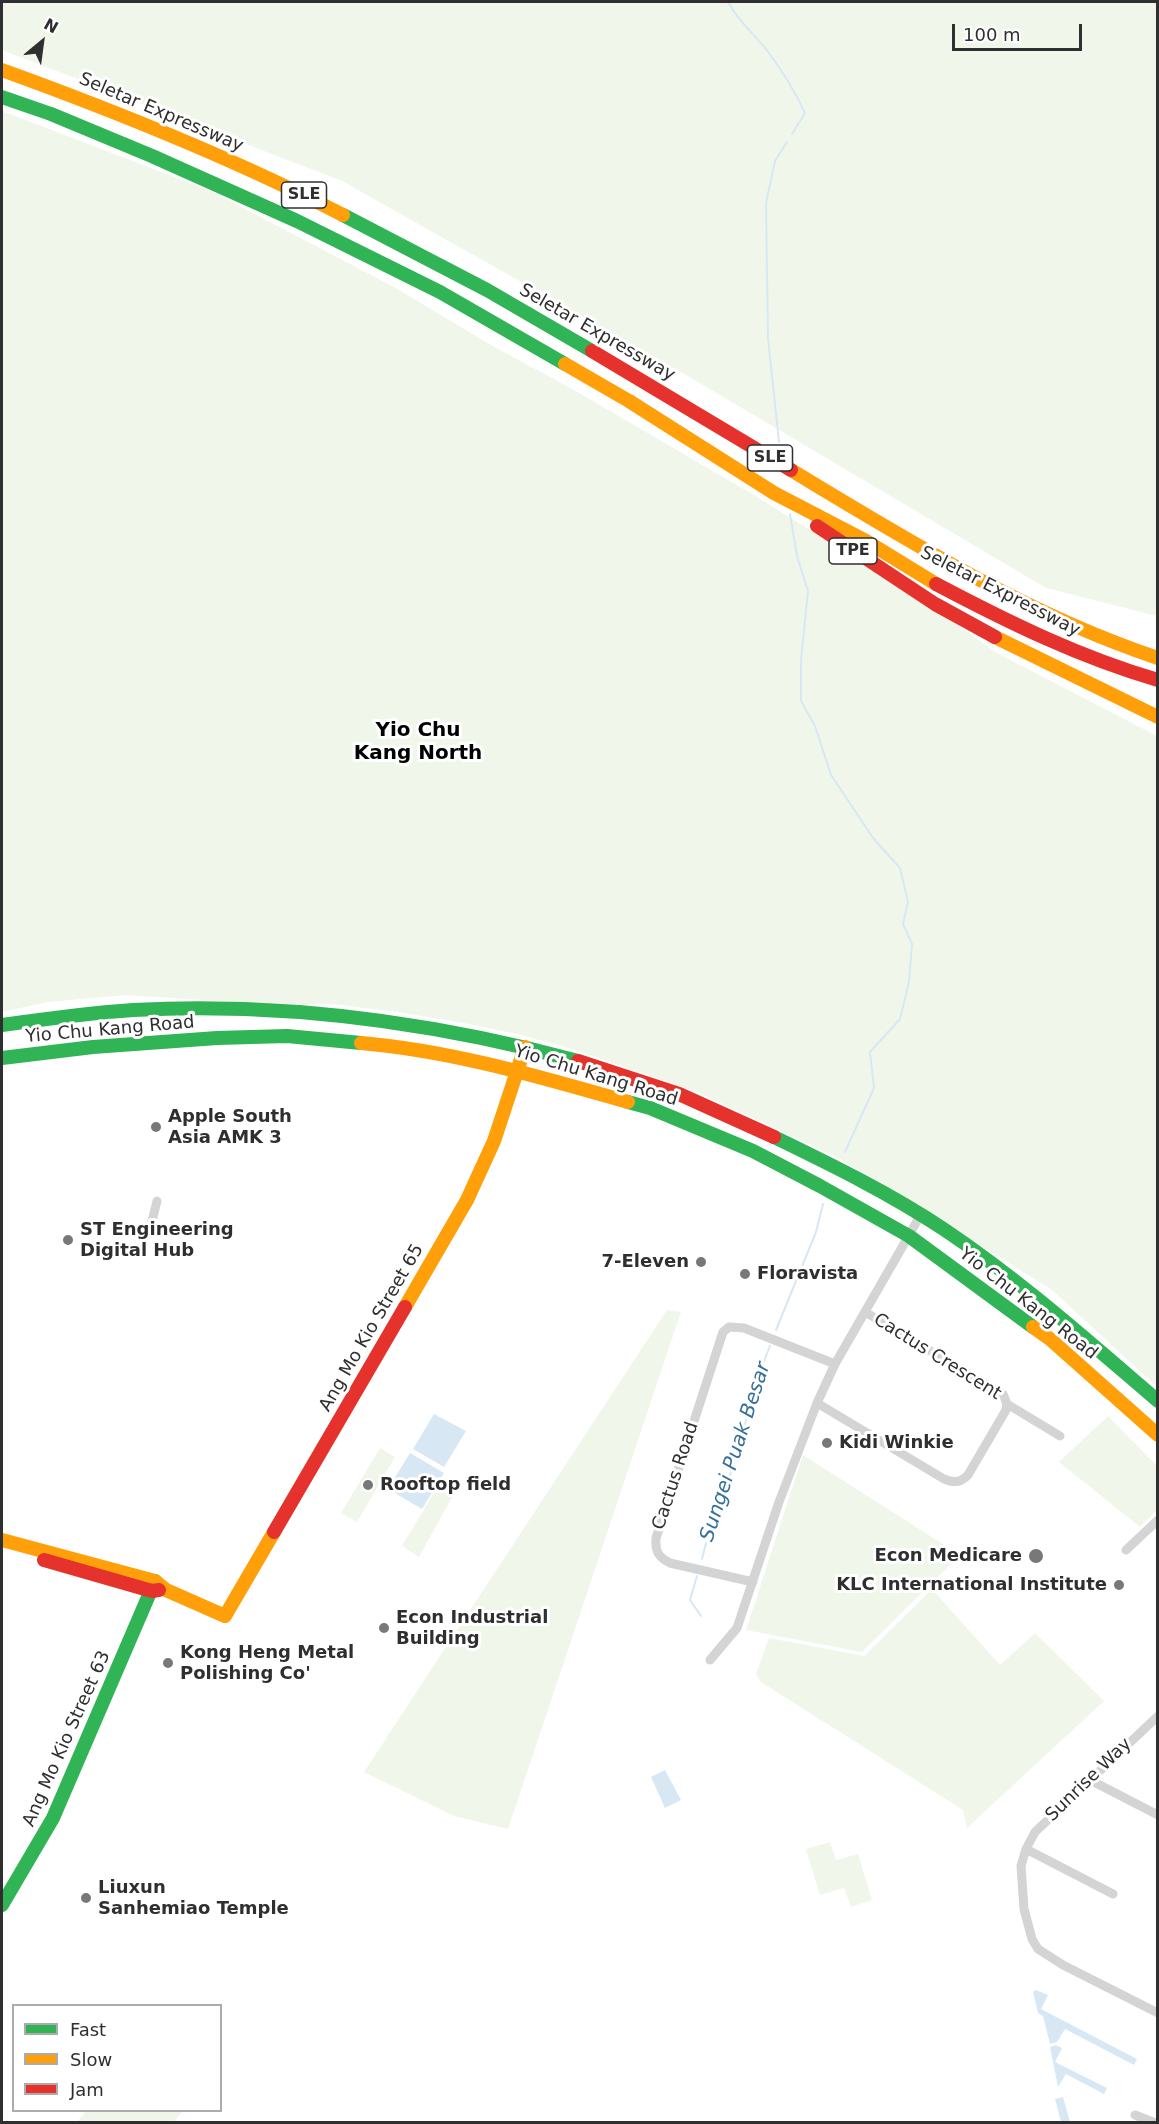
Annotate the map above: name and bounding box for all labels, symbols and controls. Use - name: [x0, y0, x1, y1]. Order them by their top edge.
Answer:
- north arrow: [12, 12, 72, 72]
- scale bar: [955, 12, 1086, 50]
- text: N: [41, 14, 61, 37]
- text: 100 m: [963, 24, 1021, 45]
- street label: Seletar Expressway: [76, 69, 246, 157]
- road number: SLE: [282, 182, 326, 208]
- street label: Seletar Expressway: [515, 280, 679, 386]
- road number: SLE: [748, 445, 792, 471]
- road number: TPE: [829, 538, 877, 564]
- street label: Seletar Expressway: [916, 542, 1084, 642]
- district label: Yio Chu Kang North: [354, 719, 482, 766]
- street label: Yio Chu Kang Road: [25, 1012, 195, 1048]
- street label: Yio Chu Kang Road: [512, 1041, 680, 1111]
- place label: Apple South Asia AMK 3: [168, 1106, 292, 1148]
- marker: Apple South Asia AMK 3: [149, 1120, 163, 1134]
- place label: ST Engineering Digital Hub: [80, 1219, 234, 1262]
- marker: ST Engineering Digital Hub: [61, 1233, 75, 1247]
- street label: Ang Mo Kio Street 65: [315, 1240, 429, 1416]
- street label: Yio Chu Kang Road: [955, 1243, 1101, 1365]
- place label: 7-Eleven: [602, 1251, 689, 1273]
- marker: 7-Eleven: [694, 1255, 708, 1269]
- place label: Floravista: [757, 1263, 858, 1285]
- marker: Floravista: [738, 1267, 752, 1281]
- street label: Cactus Crescent: [869, 1309, 1005, 1405]
- water label: Sungei Puak Besar: [696, 1359, 776, 1545]
- street label: Cactus Road: [648, 1419, 704, 1533]
- place label: Kidi Winkie: [839, 1432, 954, 1454]
- marker: Kidi Winkie: [820, 1436, 834, 1450]
- place label: Rooftop field: [380, 1474, 511, 1496]
- marker: Rooftop field: [361, 1478, 375, 1492]
- place label: Econ Medicare: [875, 1545, 1022, 1567]
- marker: Econ Medicare: [1027, 1547, 1045, 1565]
- place label: KLC International Institute: [836, 1574, 1107, 1596]
- marker: KLC International Institute: [1112, 1578, 1126, 1592]
- place label: Econ Industrial Building: [396, 1607, 548, 1650]
- marker: Econ Industrial Building: [377, 1621, 391, 1635]
- place label: Kong Heng Metal Polishing Co': [180, 1642, 354, 1684]
- street label: Ang Mo Kio Street 63: [18, 1648, 116, 1830]
- marker: Kong Heng Metal Polishing Co': [161, 1656, 175, 1670]
- street label: Sunrise Way: [1042, 1734, 1136, 1826]
- place label: Liuxun Sanhemiao Temple: [98, 1877, 289, 1920]
- marker: Liuxun Sanhemiao Temple: [79, 1891, 93, 1905]
- legend: [12, 2004, 222, 2112]
- text: Fast: [70, 2019, 106, 2040]
- text: Slow: [70, 2049, 112, 2070]
- text: Jam: [70, 2079, 104, 2100]

